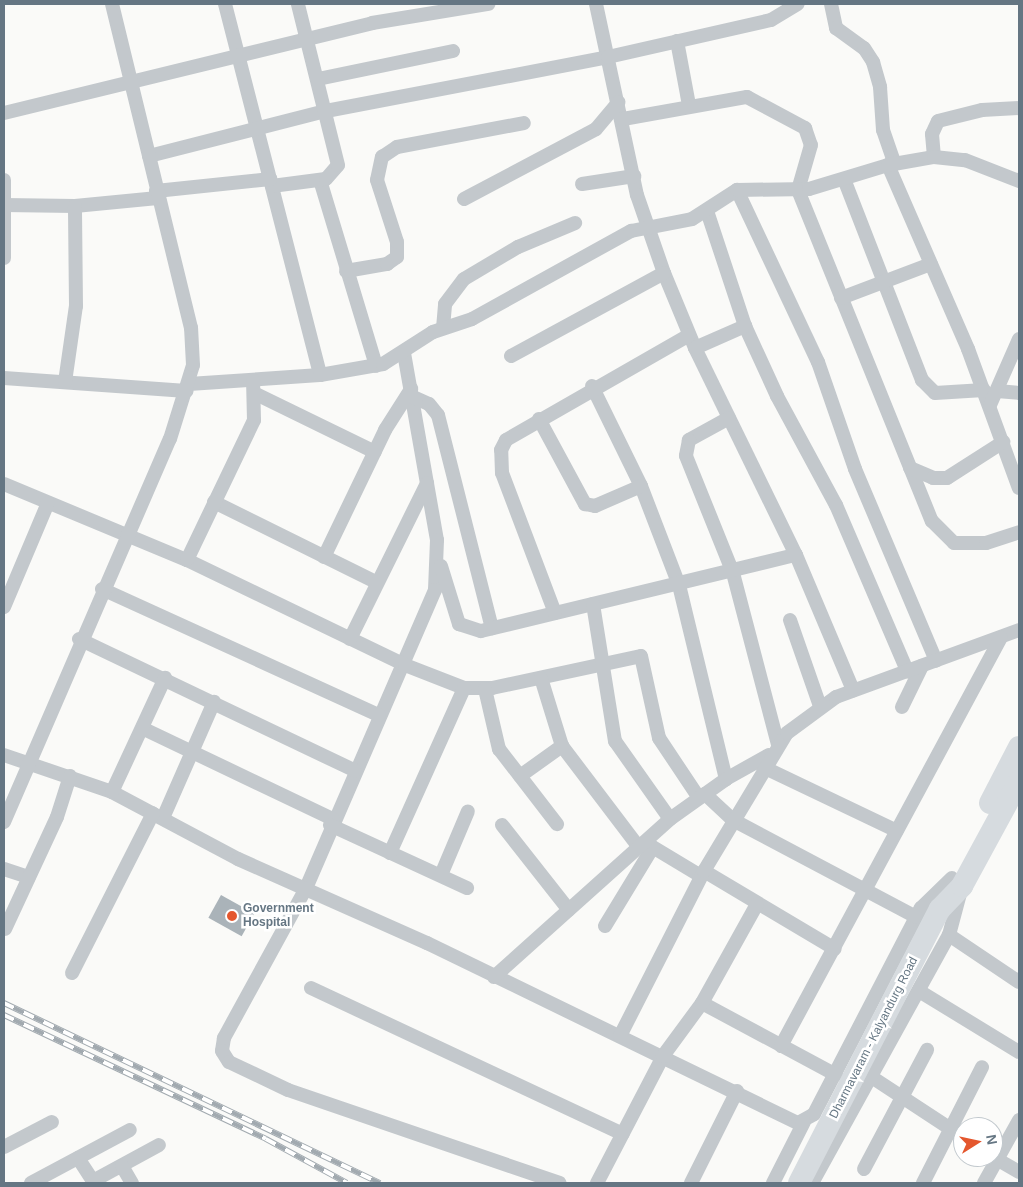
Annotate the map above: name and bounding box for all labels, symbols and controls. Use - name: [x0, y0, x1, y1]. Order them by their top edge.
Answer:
- place label: Government Hospital: [243, 902, 314, 930]
- marker: Government Hospital: [225, 909, 239, 923]
- street label: Dharmavaram - Kalyandurg Road: [827, 955, 921, 1121]
- north arrow: [953, 1117, 1003, 1167]
- text: N: [983, 1133, 1001, 1146]

